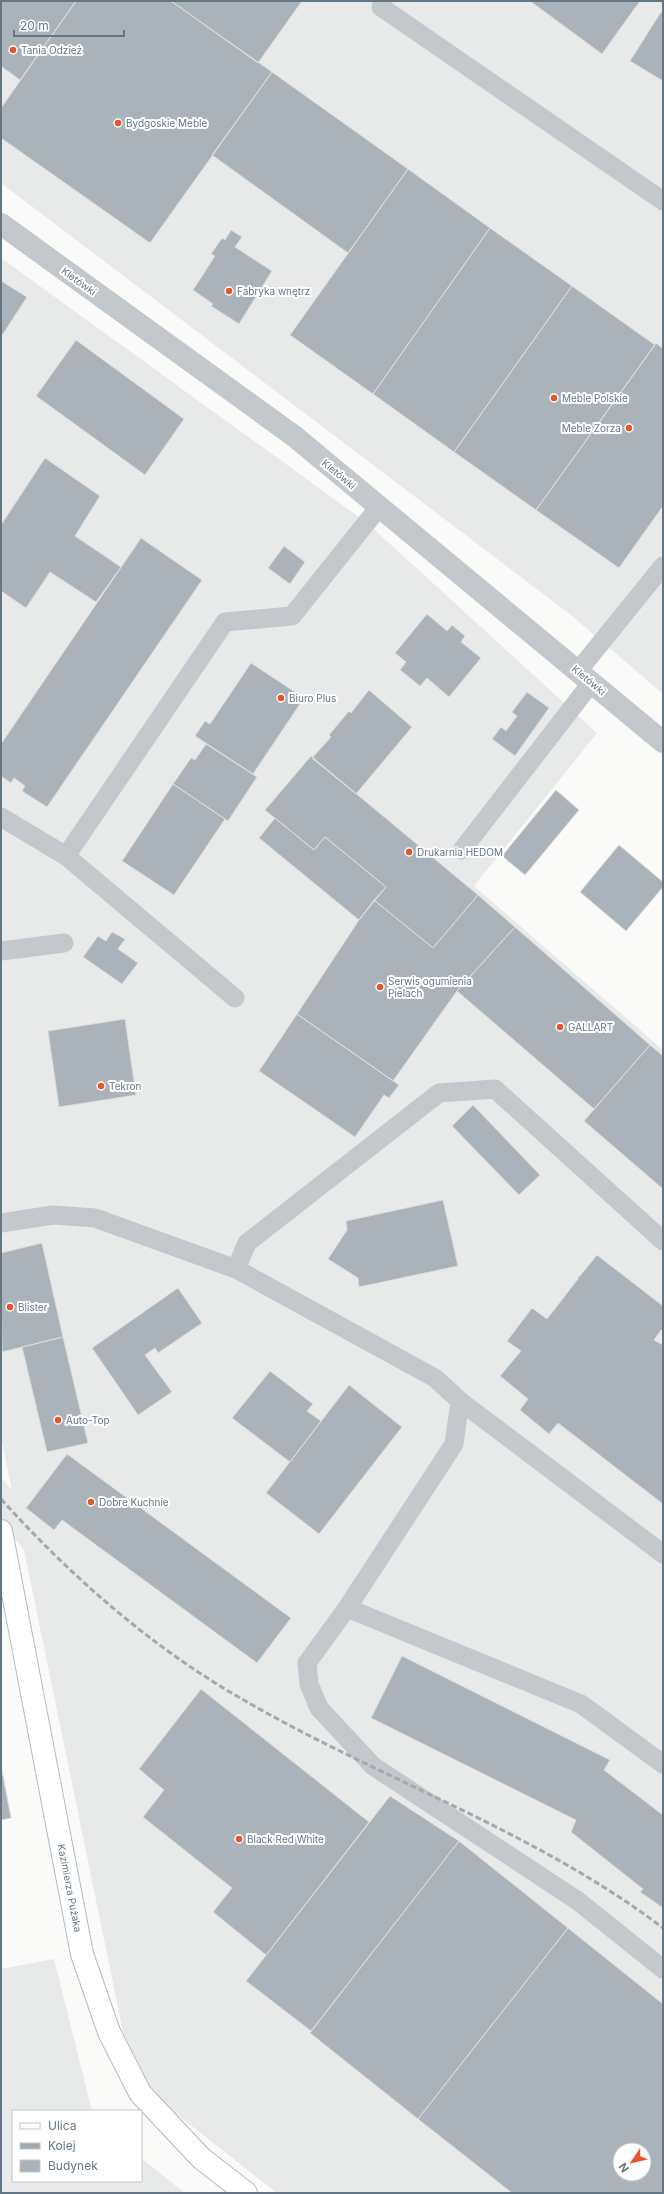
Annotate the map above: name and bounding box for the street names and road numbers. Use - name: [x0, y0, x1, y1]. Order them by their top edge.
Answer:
- street label: Kletówki: [59, 264, 99, 298]
- street label: Kletówki: [320, 457, 358, 491]
- street label: Kletówki: [570, 663, 608, 697]
- street label: Kazimierza Pużaka: [56, 1843, 84, 1933]

